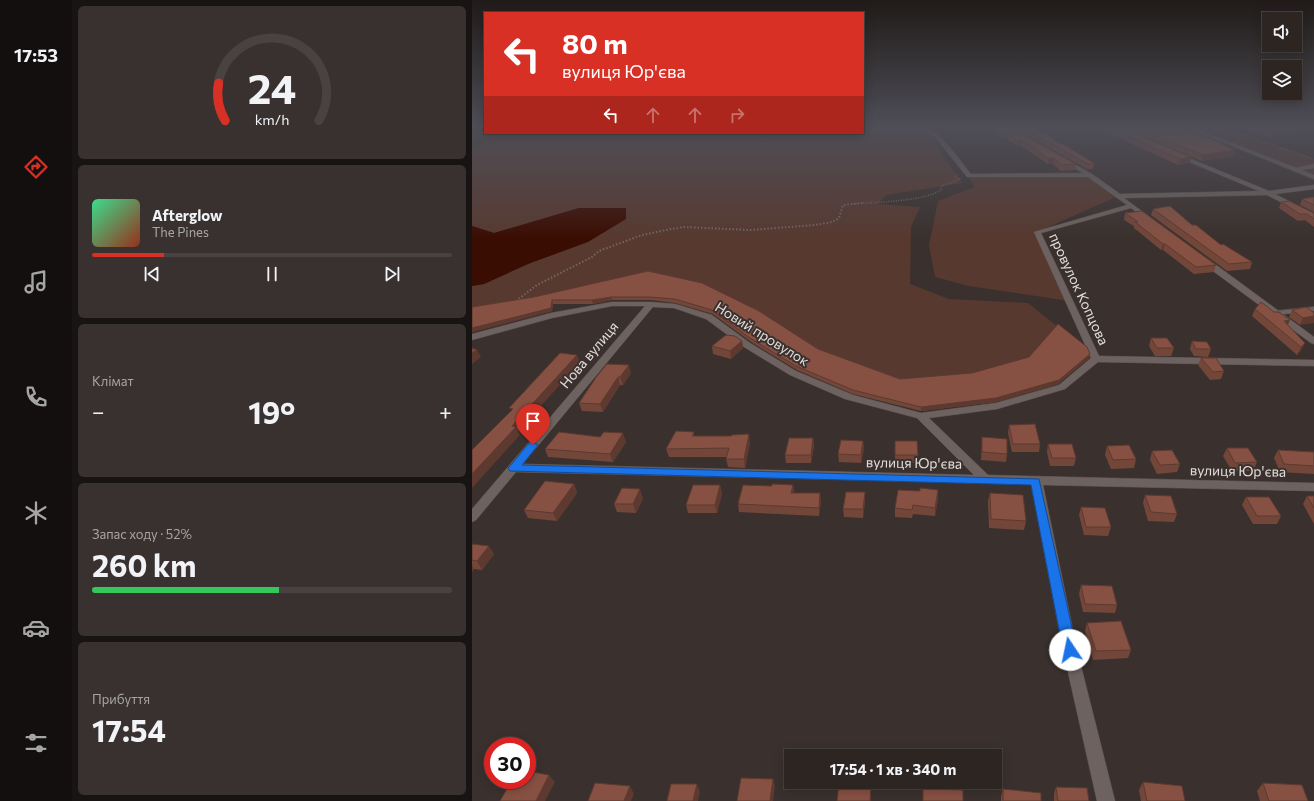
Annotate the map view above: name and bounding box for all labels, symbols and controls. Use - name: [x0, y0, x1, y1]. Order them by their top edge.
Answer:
- map controls: [1262, 12, 1302, 100]
- button: sound: [1262, 12, 1302, 52]
- text: 80 m: [562, 26, 628, 60]
- icon: left: [496, 28, 548, 80]
- text: 17:53: [14, 44, 58, 66]
- text: вулиця Юр'єва: [562, 60, 686, 82]
- button: layers: [1262, 60, 1302, 100]
- text: 24: [248, 61, 296, 112]
- icon: left: [600, 104, 622, 126]
- icon: ahead: [642, 104, 664, 126]
- icon: ahead: [684, 104, 706, 126]
- icon: right: [726, 104, 748, 126]
- text: km/h: [255, 109, 289, 127]
- icon: directions: [22, 153, 50, 181]
- text: Afterglow: [152, 206, 222, 224]
- text: The Pines: [152, 224, 209, 240]
- street label: провулок Копцова: [1046, 230, 1113, 348]
- icon: previous: [141, 263, 163, 285]
- icon: pause: [261, 263, 283, 285]
- icon: next: [381, 263, 403, 285]
- icon: music: [22, 268, 50, 296]
- street label: Новий провулок: [712, 298, 813, 370]
- street label: Нова вулиця: [556, 318, 621, 392]
- text: Клімат: [92, 373, 134, 389]
- icon: phone: [22, 383, 50, 411]
- text: 19°: [248, 393, 295, 430]
- text: −: [92, 398, 105, 425]
- text: +: [439, 398, 452, 425]
- pin: [516, 404, 550, 445]
- icon: arrive: [522, 410, 544, 432]
- street label: вулиця Юр'єва: [866, 453, 962, 472]
- street label: вулиця Юр'єва: [1190, 461, 1286, 480]
- icon: climate: [22, 499, 50, 527]
- text: Запас ходу · 52%: [92, 526, 192, 542]
- text: 260 km: [92, 546, 196, 583]
- icon: car: [22, 614, 50, 642]
- position arrow: [1049, 629, 1091, 671]
- text: Прибуття: [92, 691, 150, 707]
- text: 17:54: [92, 711, 166, 748]
- icon: filters: [22, 729, 50, 757]
- speed limit sign: 30: [484, 737, 536, 789]
- text: 17:54 · 1 хв · 340 m: [830, 760, 956, 778]

